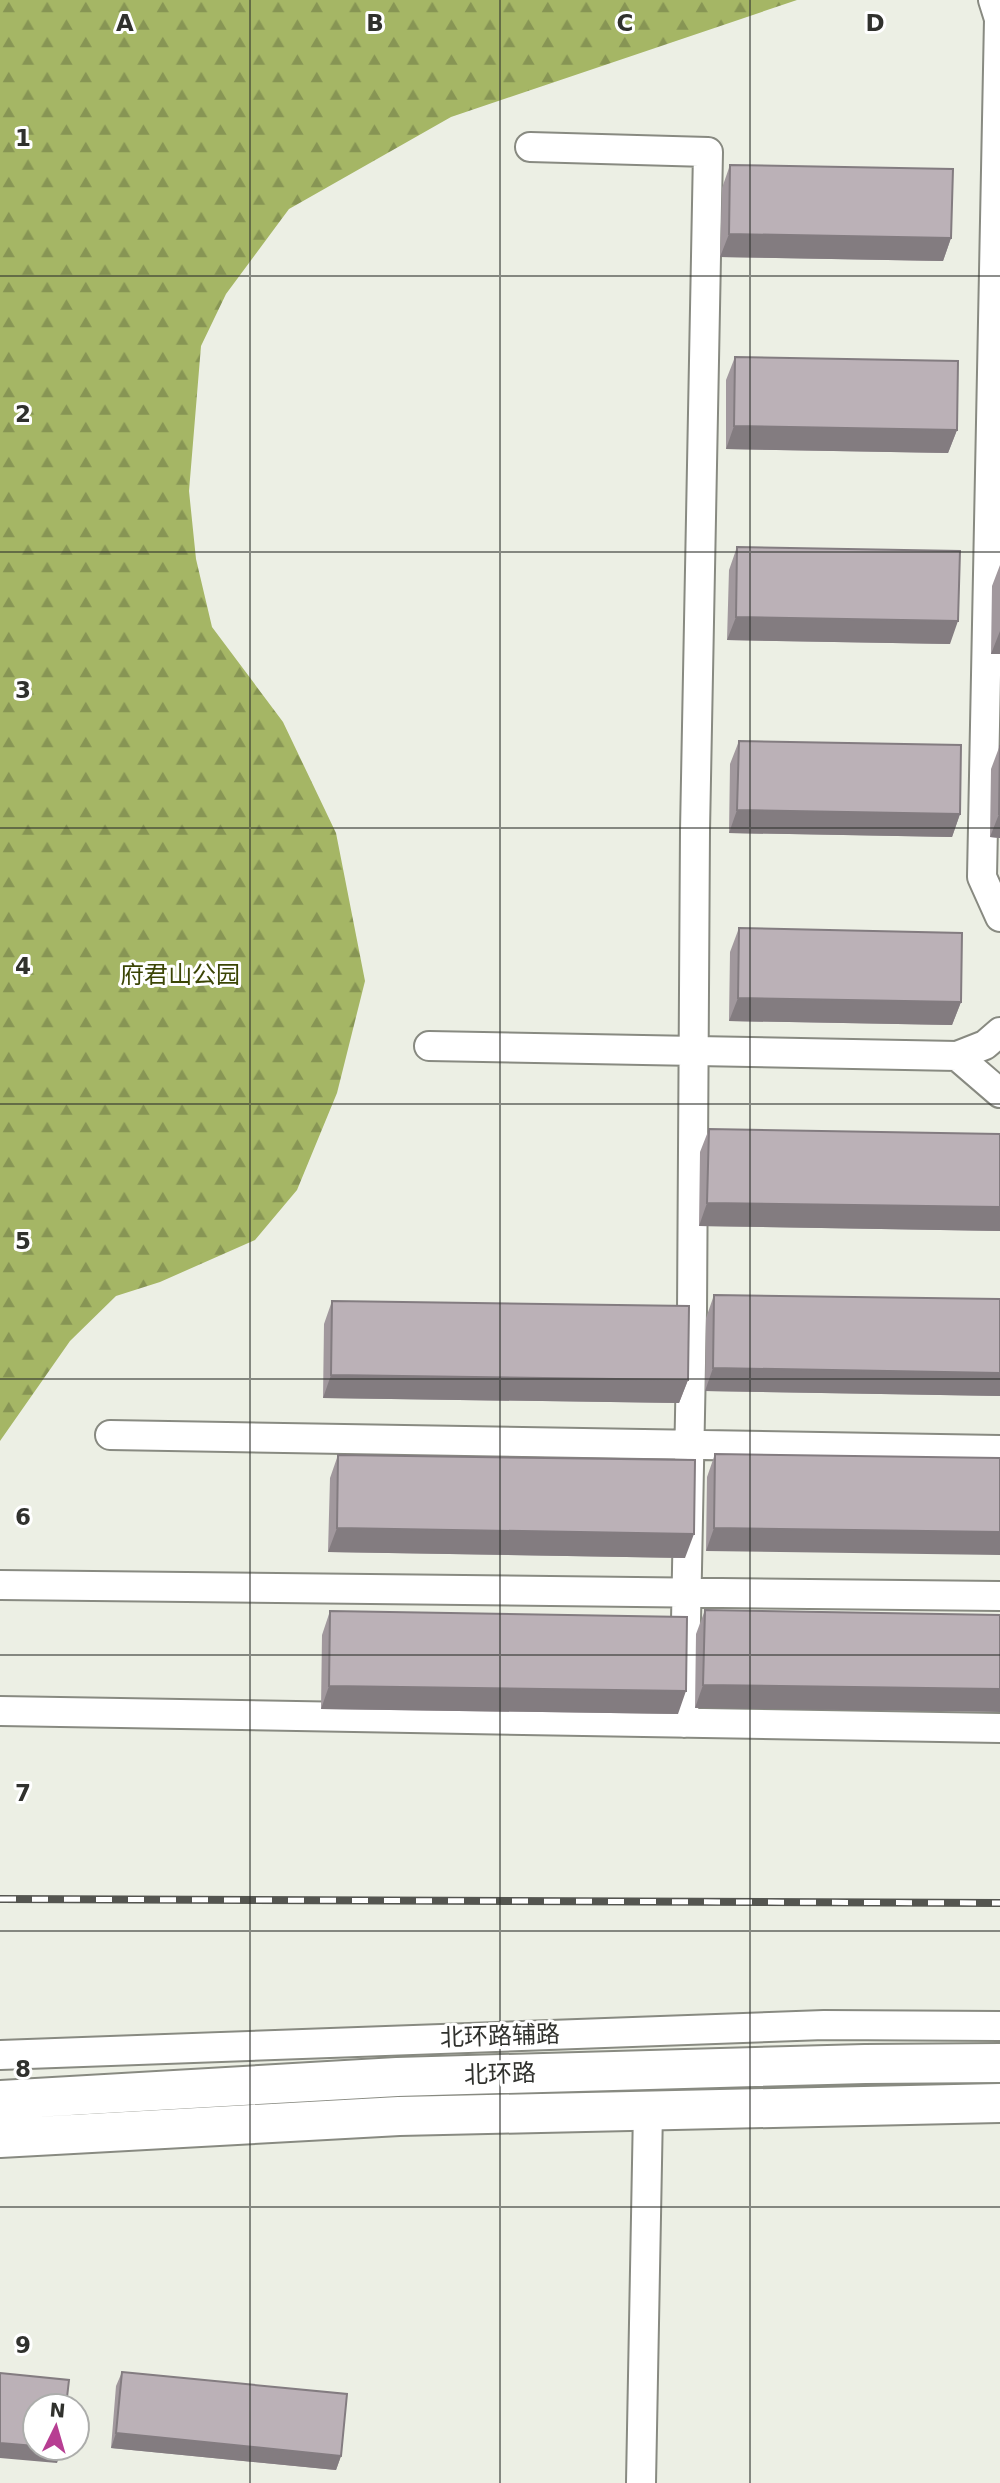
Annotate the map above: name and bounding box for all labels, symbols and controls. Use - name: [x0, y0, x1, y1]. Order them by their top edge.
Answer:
- text: A: [116, 10, 134, 36]
- text: B: [366, 10, 384, 36]
- text: C: [617, 10, 633, 36]
- text: D: [865, 10, 885, 36]
- text: 1: [15, 125, 31, 151]
- text: 2: [15, 401, 31, 427]
- text: 3: [15, 677, 31, 703]
- text: 4: [15, 953, 31, 979]
- park label: 府君山公园: [120, 961, 240, 989]
- text: 5: [15, 1228, 31, 1254]
- text: 6: [15, 1504, 31, 1530]
- text: 7: [15, 1780, 31, 1806]
- street label: 北环路辅路: [440, 2020, 560, 2052]
- text: 8: [15, 2056, 31, 2082]
- street label: 北环路: [464, 2059, 536, 2089]
- text: 9: [15, 2332, 31, 2358]
- north arrow: [21, 2392, 91, 2462]
- text: N: [49, 2398, 66, 2422]

